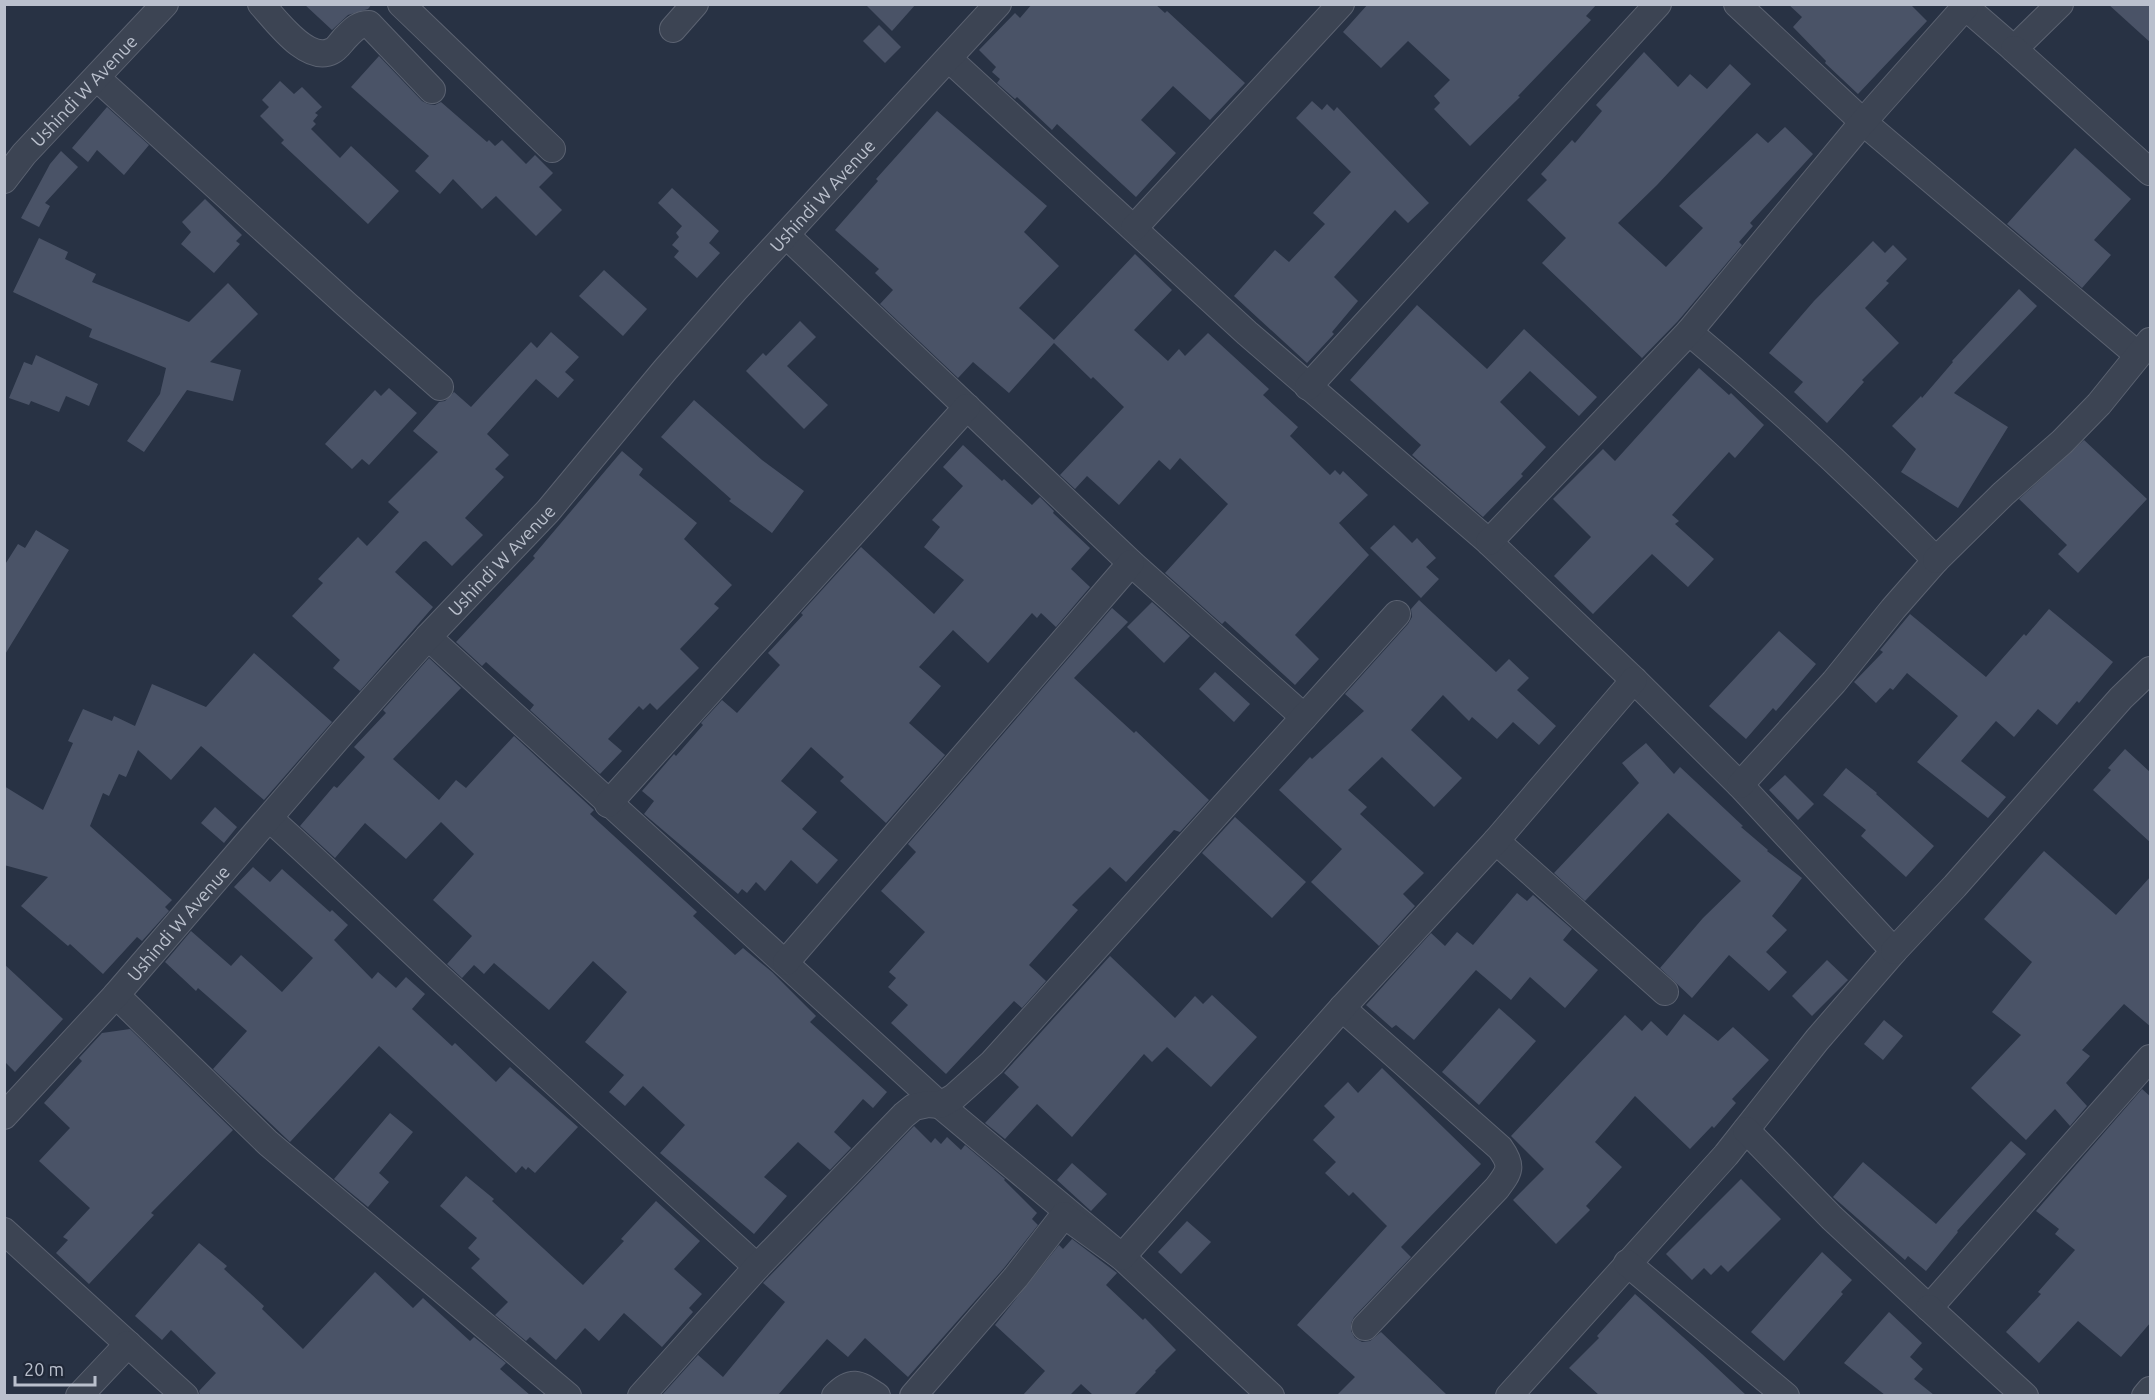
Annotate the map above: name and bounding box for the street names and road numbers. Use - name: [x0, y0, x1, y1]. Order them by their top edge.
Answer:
- street label: Ushindi W Avenue: [27, 31, 141, 150]
- street label: Ushindi W Avenue: [766, 135, 879, 256]
- street label: Ushindi W Avenue: [444, 501, 559, 620]
- street label: Ushindi W Avenue: [123, 861, 233, 985]

